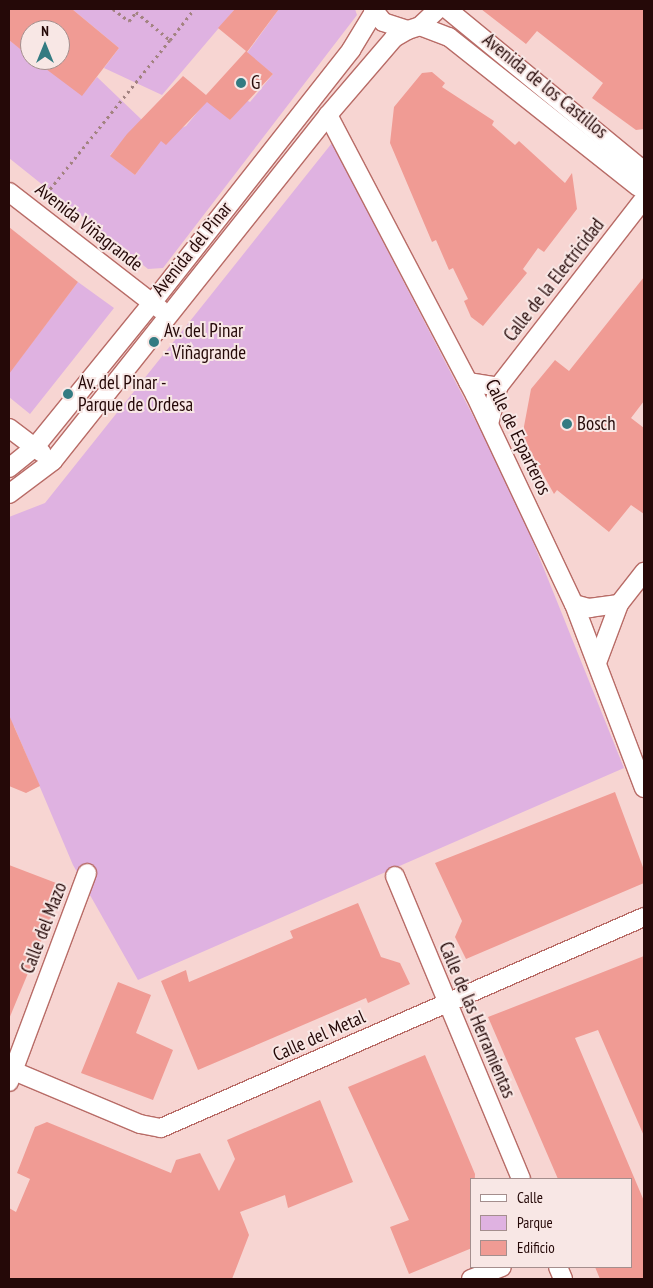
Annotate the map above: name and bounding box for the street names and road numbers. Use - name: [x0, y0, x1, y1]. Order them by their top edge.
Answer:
- street label: Avenida de los Castillos: [478, 29, 612, 143]
- street label: Avenida Viñagrande: [31, 178, 147, 276]
- street label: Avenida del Pinar: [147, 197, 237, 301]
- street label: Calle de la Electricidad: [499, 214, 609, 346]
- street label: Calle de Esparteros: [480, 375, 556, 499]
- street label: Calle del Mazo: [16, 879, 72, 977]
- street label: Calle de las Herramientas: [434, 939, 520, 1101]
- street label: Calle del Metal: [269, 1006, 369, 1066]

